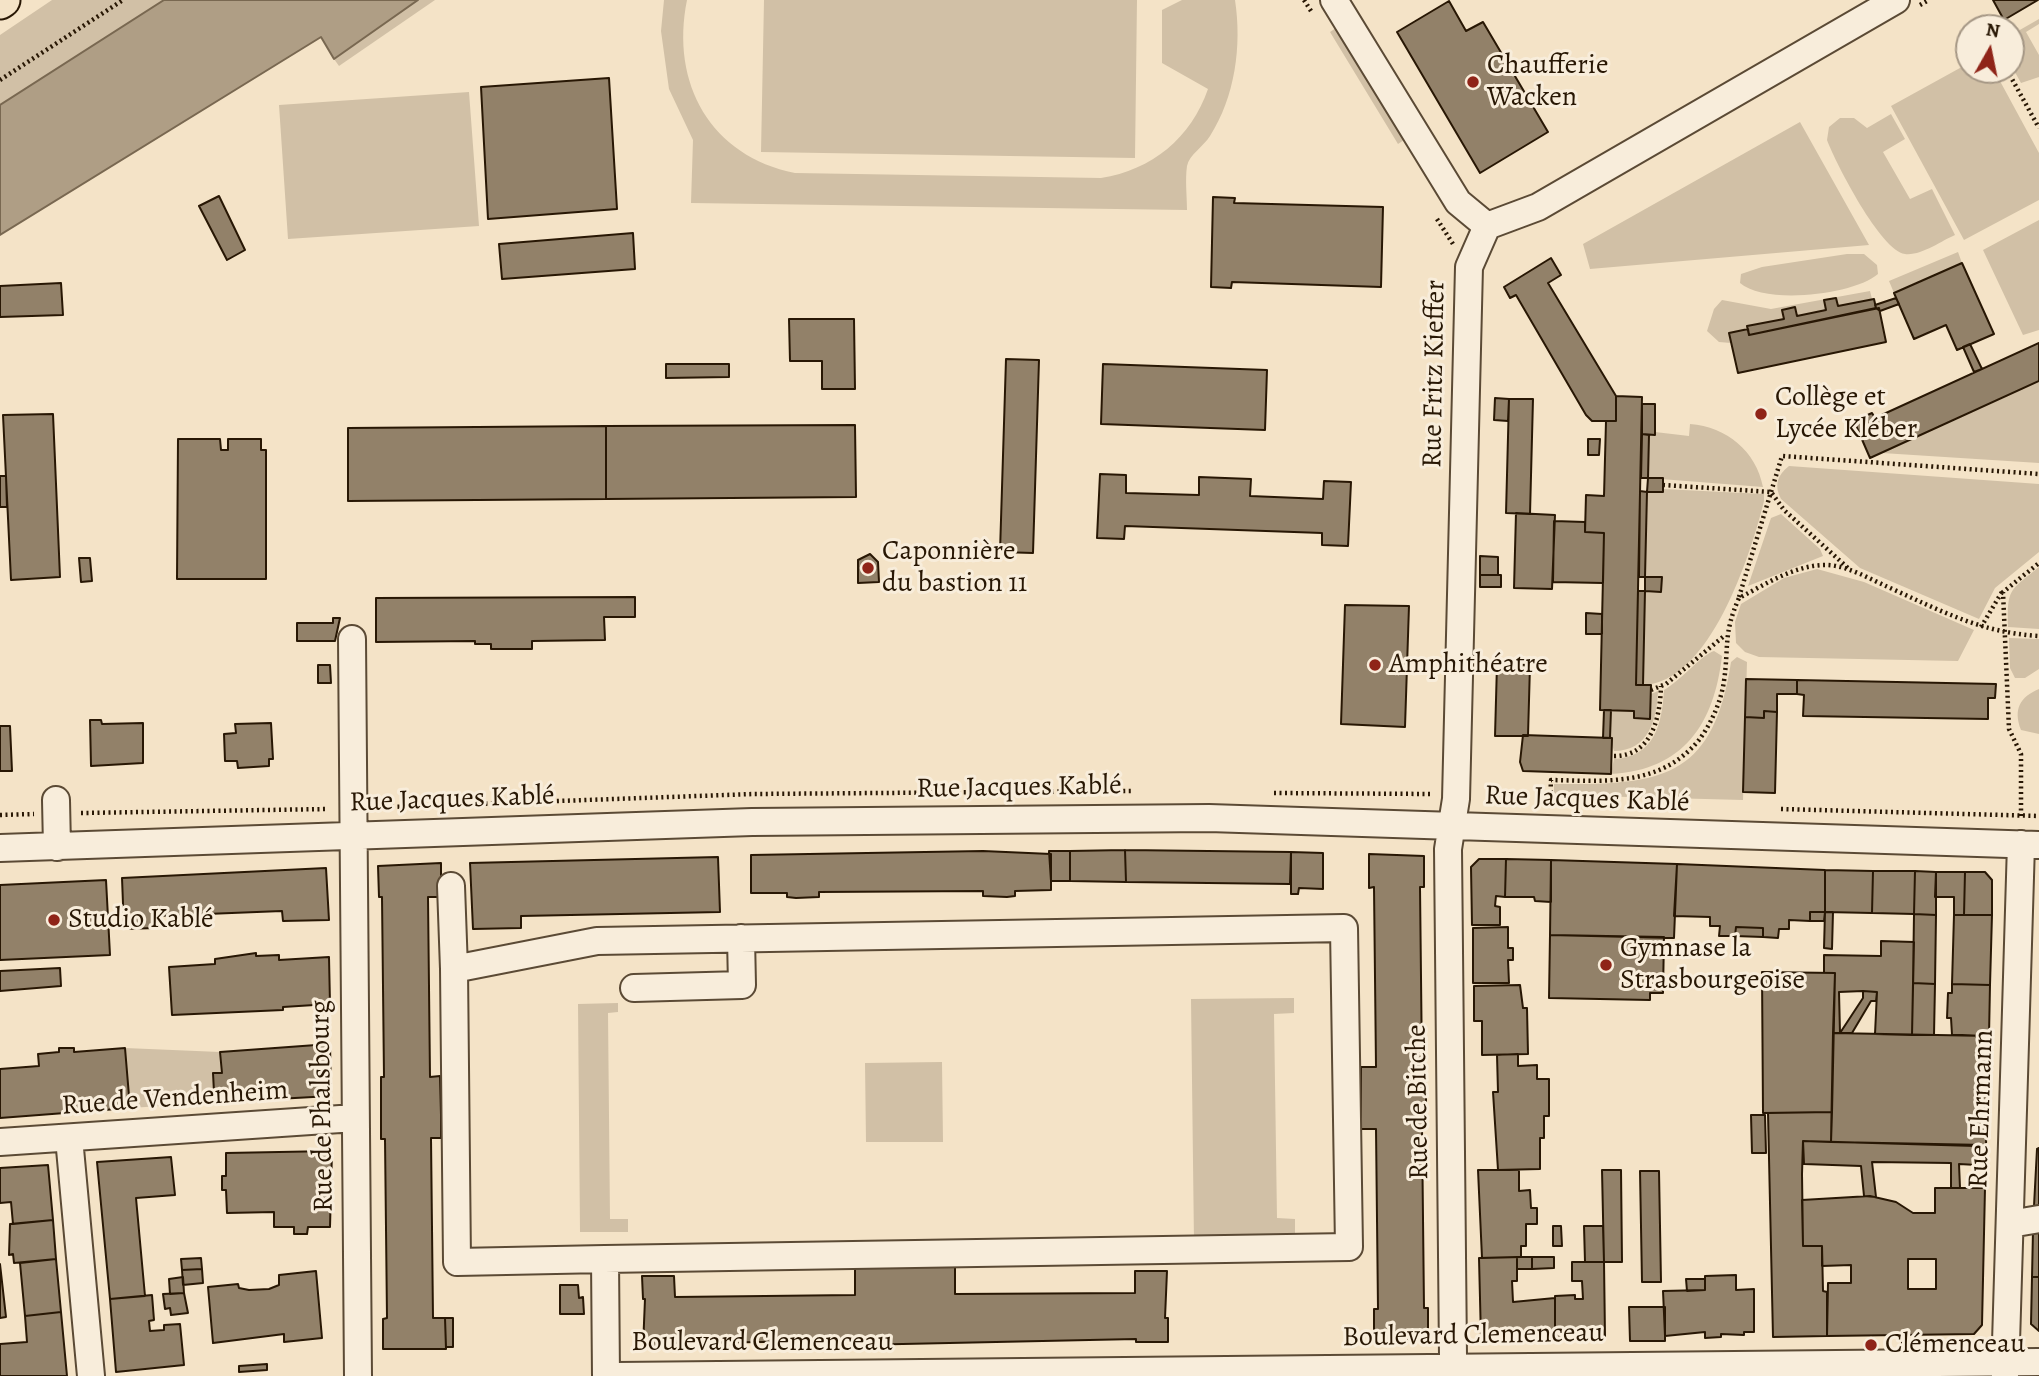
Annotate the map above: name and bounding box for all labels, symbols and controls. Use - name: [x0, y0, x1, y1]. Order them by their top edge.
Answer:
- north arrow: [1955, 14, 2025, 84]
- text: N: [1984, 16, 2002, 44]
- place label: Chaufferie Wacken: [1487, 49, 1609, 115]
- marker: Chaufferie Wacken: [1465, 74, 1481, 90]
- street label: Rue Fritz Kieffer: [1417, 280, 1453, 468]
- place label: Collège et Lycée Kléber: [1775, 381, 1917, 447]
- marker: Collège et Lycée Kléber: [1753, 406, 1769, 422]
- place label: Caponnière du bastion 11: [882, 535, 1027, 601]
- marker: Caponnière du bastion 11: [860, 560, 876, 576]
- place label: Amphithéatre: [1389, 648, 1548, 682]
- marker: Amphithéatre: [1367, 657, 1383, 673]
- street label: Rue Jacques Kablé: [916, 769, 1122, 807]
- street label: Rue Jacques Kablé: [349, 780, 555, 820]
- street label: Rue Jacques Kablé: [1484, 780, 1690, 820]
- place label: Studio Kablé: [68, 903, 214, 937]
- marker: Studio Kablé: [46, 912, 62, 928]
- place label: Gymnase la Strasbourgeoise: [1620, 932, 1805, 998]
- marker: Gymnase la Strasbourgeoise: [1598, 957, 1614, 973]
- street label: Rue de Phalsbourg: [304, 1000, 342, 1212]
- street label: Rue de Bitche: [1401, 1024, 1437, 1180]
- street label: Rue Ehrmann: [1962, 1029, 2002, 1189]
- street label: Rue de Vendenheim: [61, 1074, 289, 1124]
- street label: Boulevard Clemenceau: [1342, 1317, 1604, 1355]
- street label: Boulevard Clemenceau: [631, 1326, 893, 1360]
- place label: Clémenceau: [1885, 1328, 2025, 1362]
- marker: Clémenceau: [1863, 1337, 1879, 1353]

